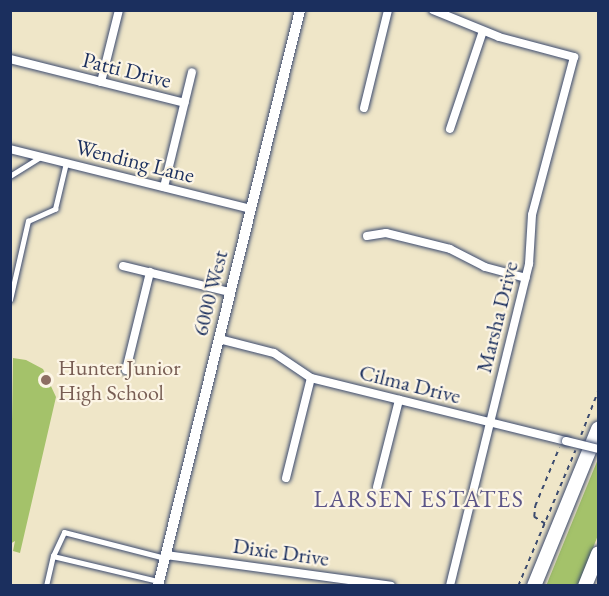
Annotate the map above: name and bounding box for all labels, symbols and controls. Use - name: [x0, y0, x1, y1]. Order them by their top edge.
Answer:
- street label: Patti Drive: [80, 46, 174, 94]
- street label: Wending Lane: [73, 133, 197, 189]
- street label: 6000 West: [187, 248, 233, 338]
- street label: Marsha Drive: [470, 258, 524, 376]
- place label: Hunter Junior High School: [58, 354, 181, 406]
- street label: Cilma Drive: [357, 359, 463, 409]
- marker: Hunter Junior High School: [39, 373, 53, 387]
- district label: LARSEN ESTATES: [313, 485, 525, 513]
- street label: Dixie Drive: [231, 532, 331, 572]

